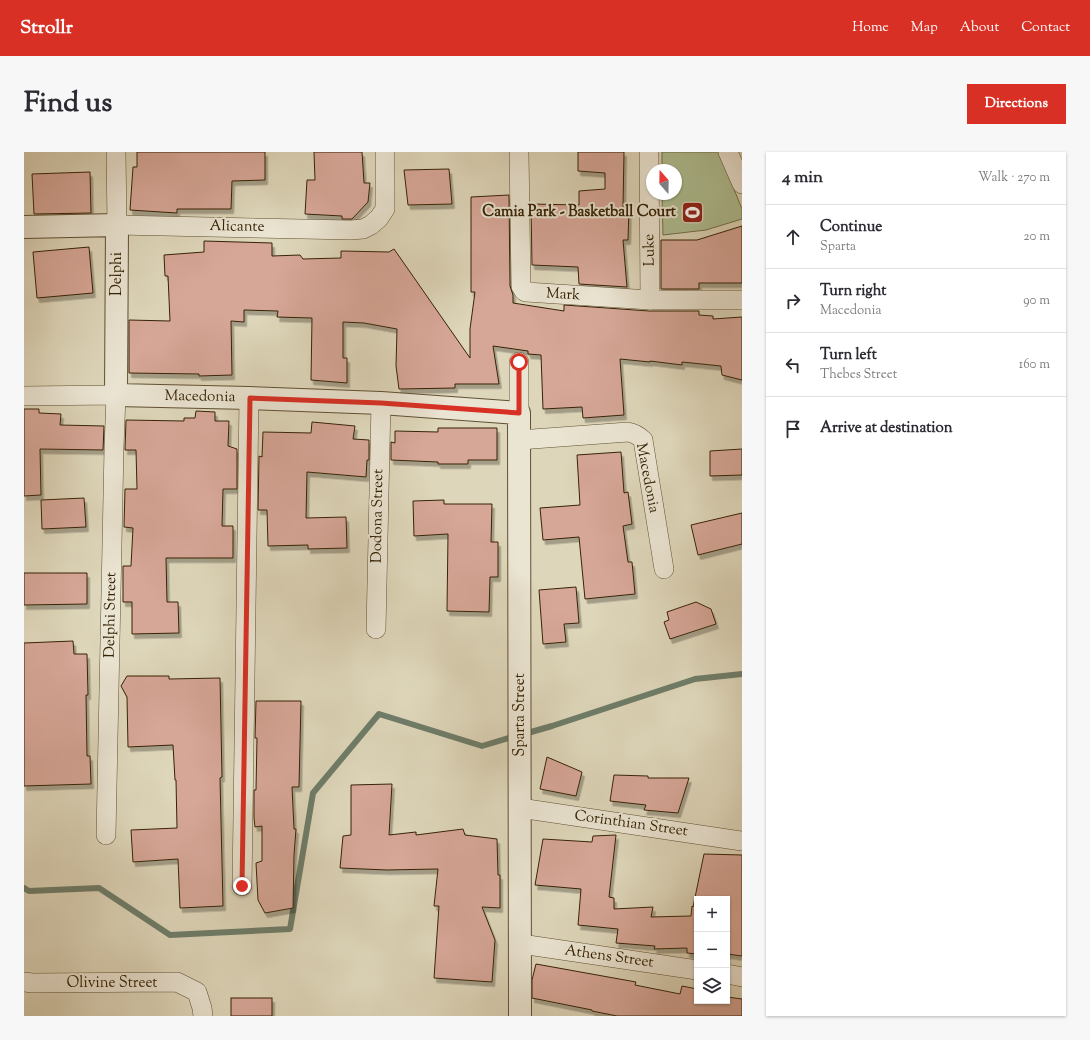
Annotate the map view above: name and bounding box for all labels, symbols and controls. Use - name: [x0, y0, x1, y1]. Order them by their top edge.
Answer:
- text: Strollr: [20, 15, 73, 42]
- text: Home: [852, 18, 889, 38]
- text: Map: [911, 18, 938, 38]
- text: About: [960, 18, 999, 38]
- text: Contact: [1021, 18, 1070, 38]
- text: Find us: [24, 84, 112, 124]
- button: Directions: [967, 84, 1066, 124]
- north arrow: [646, 164, 682, 200]
- text: 4 min: [782, 166, 823, 190]
- text: Walk · 270 m: [978, 169, 1050, 187]
- sports icon: Camia Park - Basketball Court: [679, 199, 705, 225]
- place label: Camia Park - Basketball Court: [482, 202, 677, 223]
- street label: Alicante: [209, 216, 265, 238]
- text: Continue: [820, 217, 882, 238]
- icon: ahead: [782, 226, 804, 248]
- text: 20 m: [1024, 228, 1050, 246]
- street label: Luke: [639, 234, 661, 266]
- text: Sparta: [820, 238, 856, 256]
- street label: Delphi: [107, 252, 128, 296]
- text: Turn right: [820, 281, 886, 302]
- street label: Mark: [545, 284, 581, 306]
- icon: right: [782, 290, 804, 312]
- text: 90 m: [1023, 292, 1050, 310]
- text: Macedonia: [820, 302, 881, 320]
- text: Turn left: [820, 345, 877, 366]
- route start: [510, 353, 528, 371]
- icon: left: [782, 354, 804, 376]
- text: 160 m: [1019, 356, 1050, 374]
- text: Thebes Street: [820, 366, 897, 384]
- street label: Macedonia: [164, 386, 236, 408]
- icon: arrive: [782, 418, 804, 440]
- text: Arrive at destination: [820, 418, 953, 439]
- street label: Macedonia: [630, 441, 664, 515]
- street label: Dodona Street: [367, 469, 389, 563]
- street label: Delphi Street: [100, 572, 122, 658]
- street label: Sparta Street: [510, 673, 531, 757]
- street label: Corinthian Street: [573, 806, 689, 842]
- route end: [233, 877, 251, 895]
- map controls: [694, 896, 730, 1004]
- button: +: [694, 896, 730, 932]
- button: −: [694, 932, 730, 968]
- street label: Athens Street: [563, 940, 655, 974]
- button: layers: [694, 968, 730, 1004]
- street label: Olivine Street: [67, 973, 157, 994]

